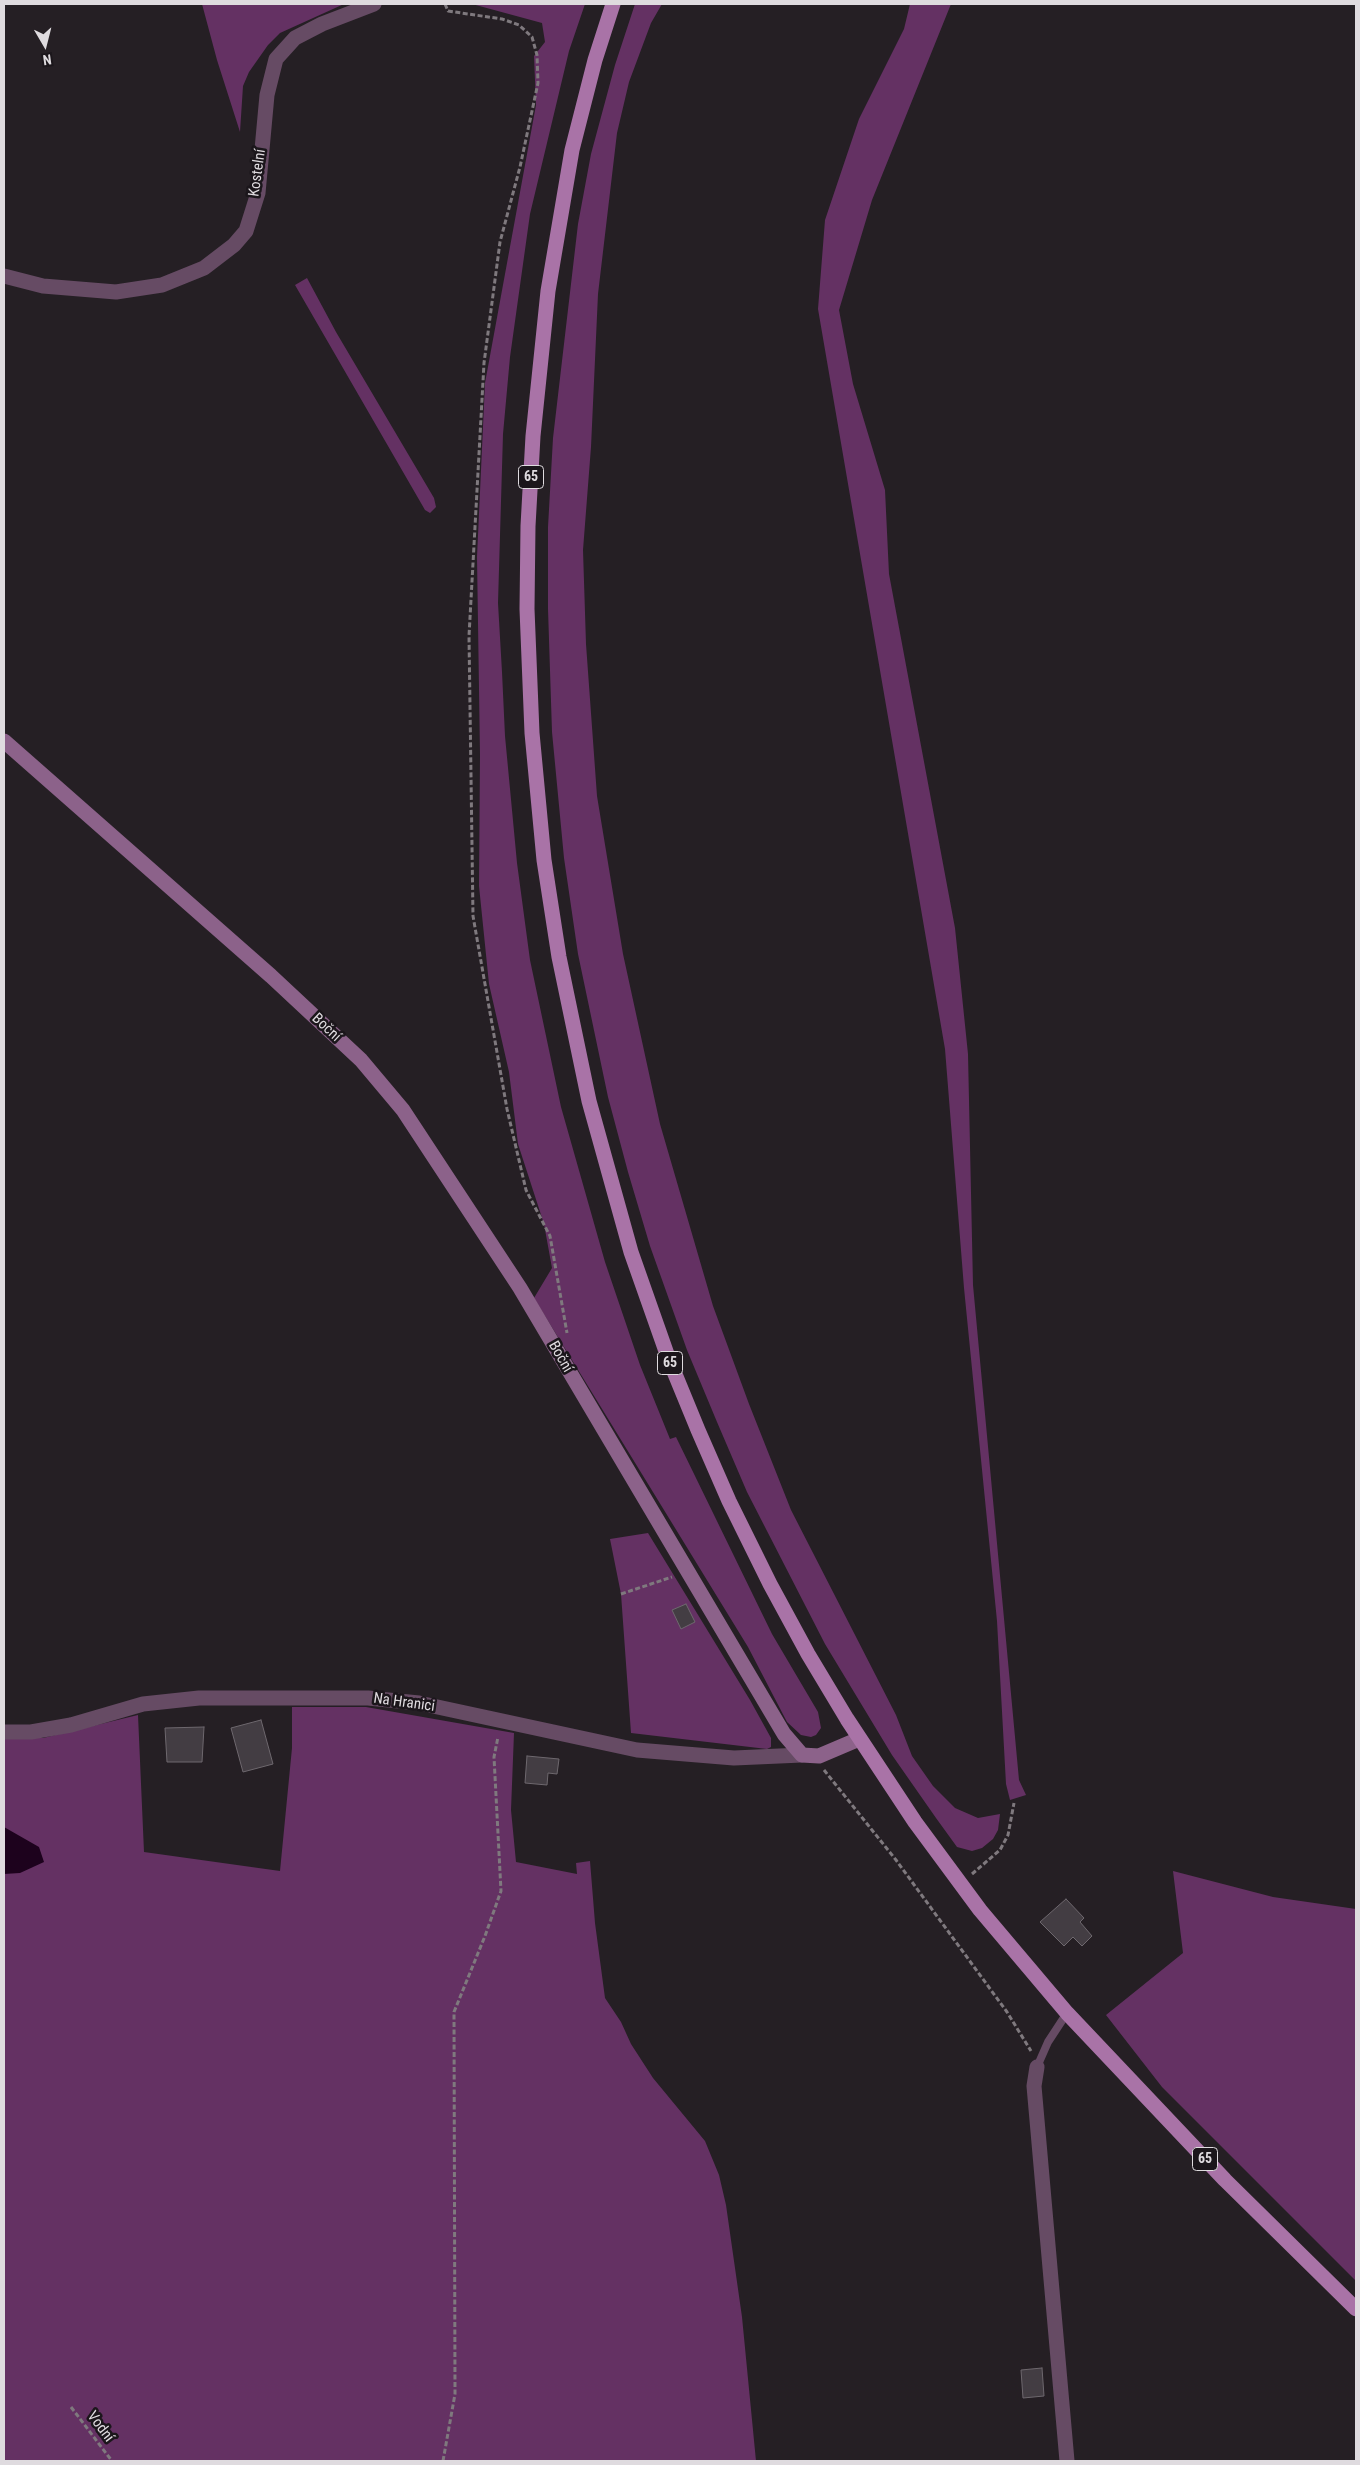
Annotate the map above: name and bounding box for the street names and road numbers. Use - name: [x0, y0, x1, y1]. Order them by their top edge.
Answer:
- street label: Kostelní: [246, 148, 270, 198]
- road number: 65: [518, 466, 544, 488]
- street label: Boční: [308, 1010, 344, 1046]
- street label: Boční: [544, 1338, 576, 1376]
- road number: 65: [658, 1352, 682, 1375]
- street label: Na Hranici: [372, 1690, 436, 1716]
- road number: 65: [1192, 2148, 1218, 2170]
- street label: Vodní: [83, 2408, 117, 2446]

